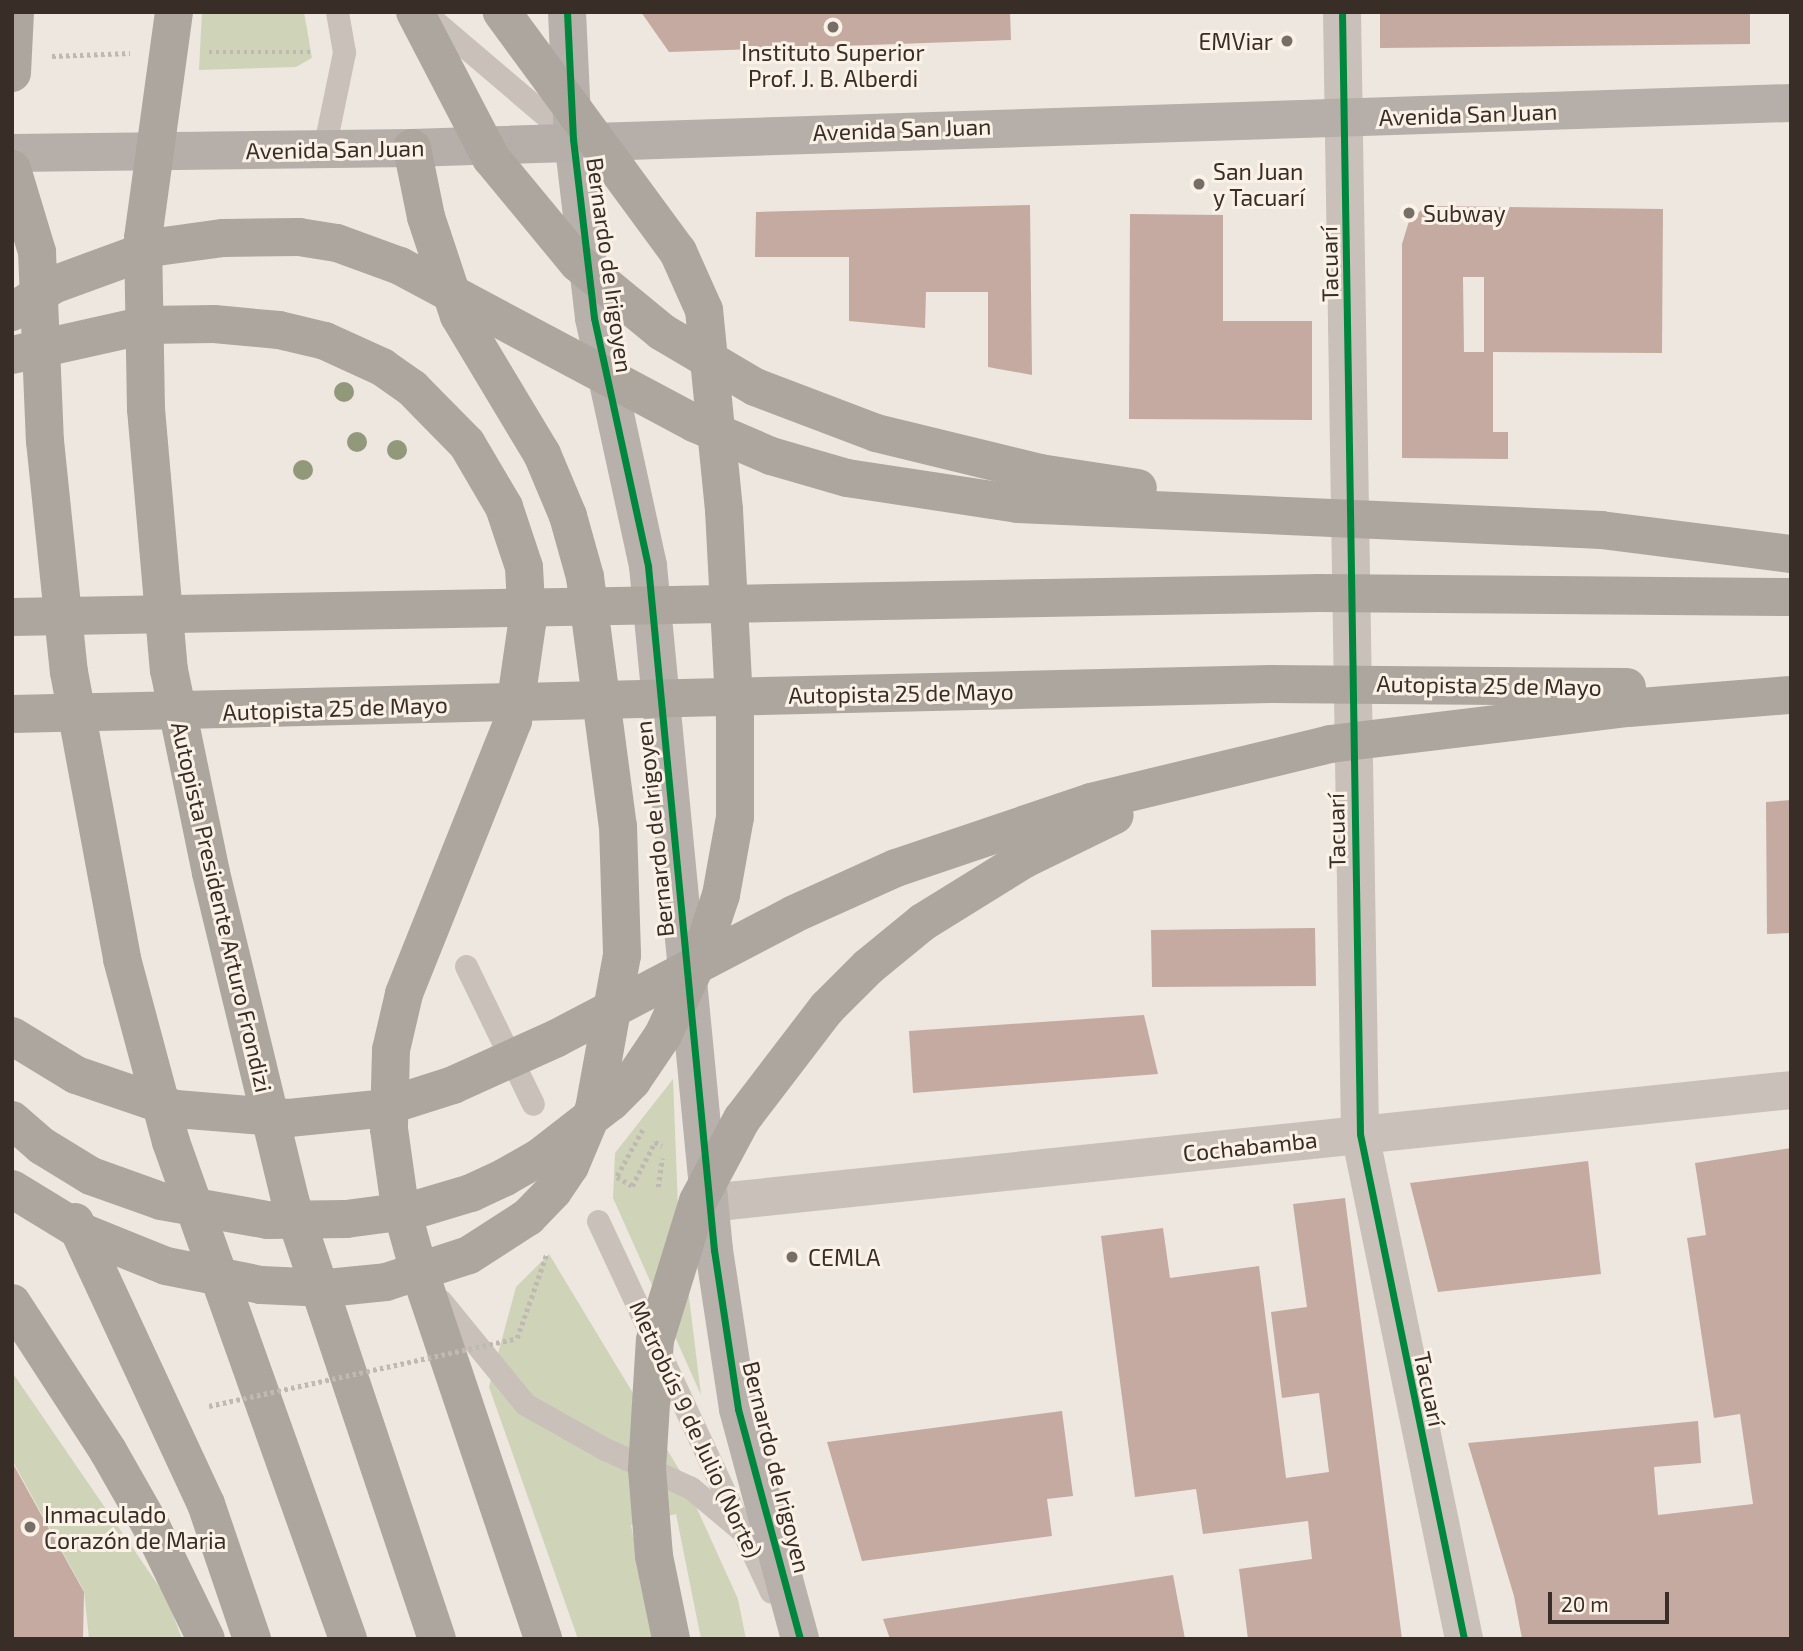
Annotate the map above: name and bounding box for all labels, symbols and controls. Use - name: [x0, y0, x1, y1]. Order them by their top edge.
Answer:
- marker: Instituto Superior Prof. J. B. Alberdi: [825, 19, 841, 35]
- place label: EMViar: [1198, 27, 1273, 55]
- marker: EMViar: [1279, 33, 1295, 49]
- place label: Instituto Superior Prof. J. B. Alberdi: [741, 38, 925, 92]
- street label: Avenida San Juan: [1378, 97, 1558, 131]
- street label: Avenida San Juan: [812, 112, 992, 146]
- street label: Avenida San Juan: [245, 134, 425, 164]
- street label: Bernardo de Irigoyen: [581, 156, 639, 374]
- place label: San Juan y Tacuarí: [1213, 157, 1306, 211]
- marker: San Juan y Tacuarí: [1191, 176, 1207, 192]
- place label: Subway: [1423, 199, 1506, 227]
- marker: Subway: [1401, 205, 1417, 221]
- street label: Tacuarí: [1315, 226, 1343, 302]
- street label: Autopista 25 de Mayo: [1376, 669, 1602, 701]
- street label: Autopista 25 de Mayo: [788, 677, 1014, 709]
- street label: Autopista 25 de Mayo: [222, 690, 448, 726]
- street label: Autopista Presidente Arturo Frondizi: [166, 719, 278, 1095]
- street label: Bernardo de Irigoyen: [629, 720, 679, 938]
- street label: Tacuarí: [1322, 793, 1350, 869]
- street label: Cochabamba: [1181, 1125, 1319, 1167]
- place label: CEMLA: [808, 1243, 880, 1271]
- marker: CEMLA: [782, 1247, 802, 1267]
- street label: Metrobús 9 de Julio (Norte): [624, 1296, 768, 1562]
- street label: Tacuarí: [1409, 1349, 1451, 1429]
- street label: Bernardo de Irigoyen: [737, 1358, 817, 1576]
- place label: Inmaculado Corazón de Maria: [44, 1500, 226, 1554]
- marker: Inmaculado Corazón de Maria: [22, 1519, 38, 1535]
- scale bar: [1551, 1578, 1672, 1622]
- text: 20 m: [1561, 1591, 1609, 1616]

